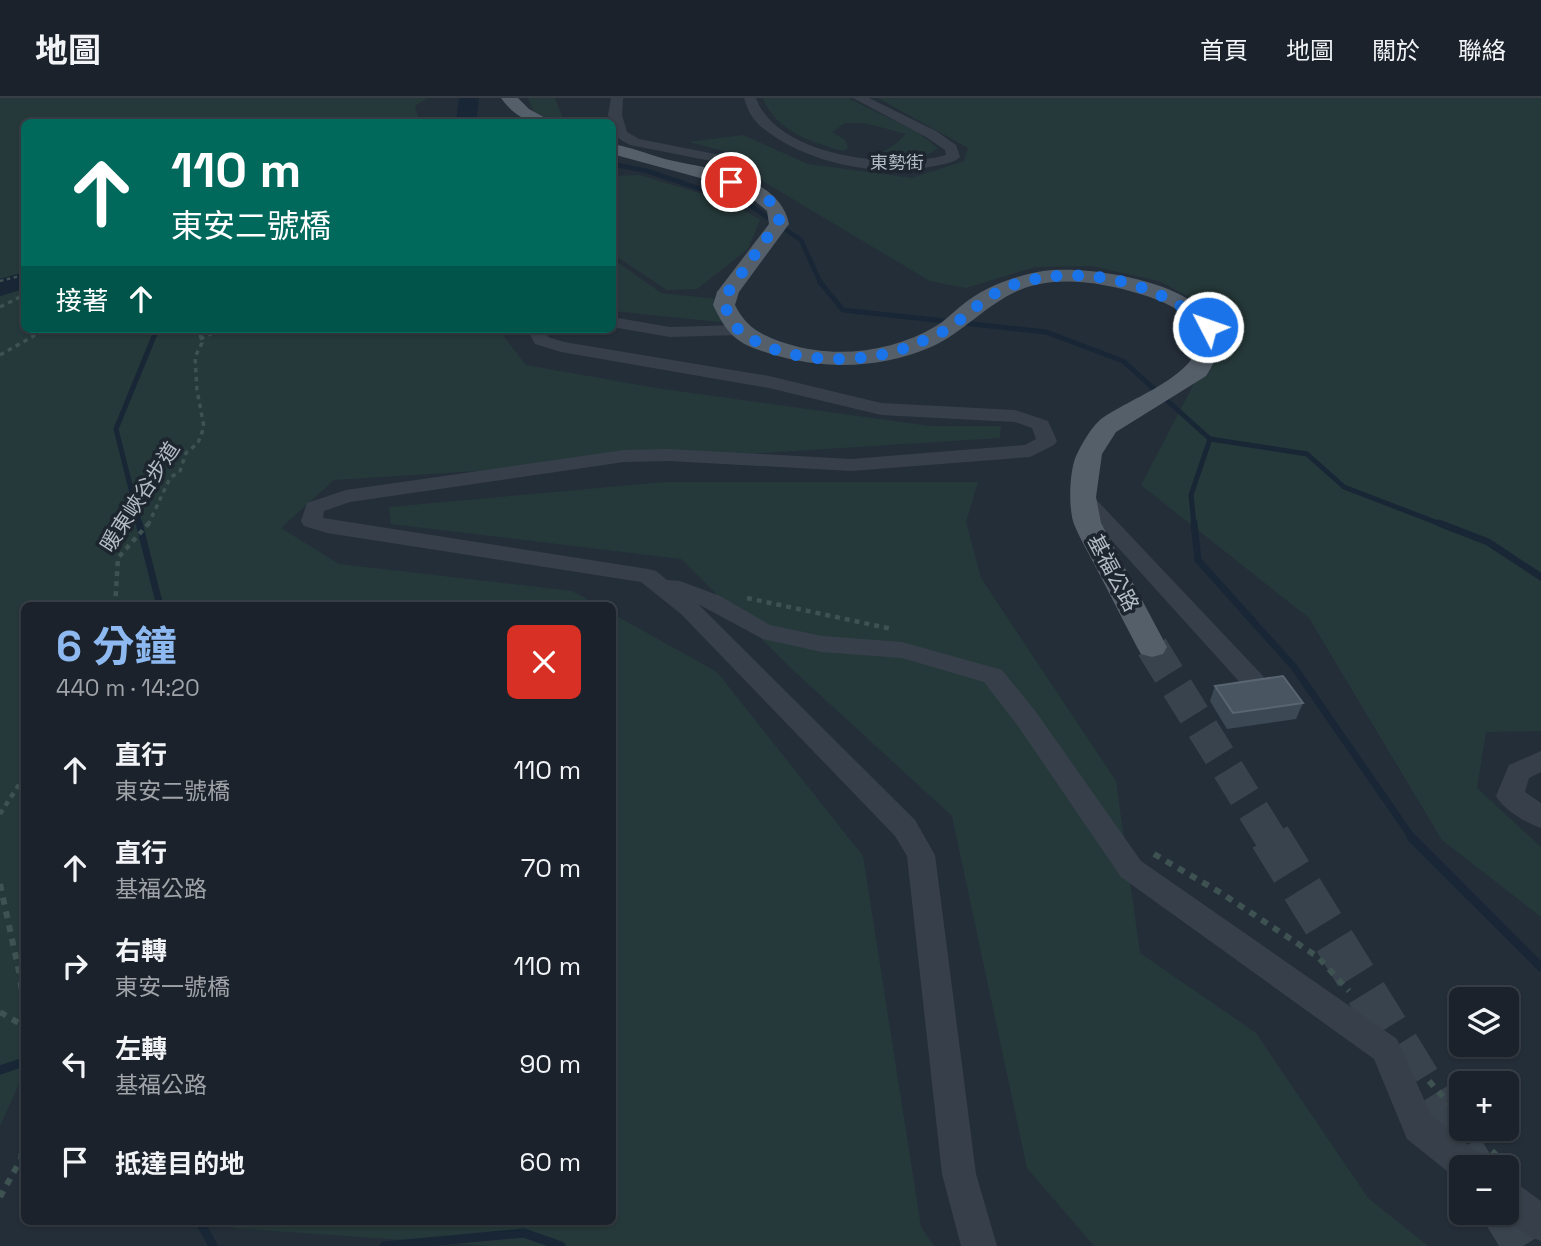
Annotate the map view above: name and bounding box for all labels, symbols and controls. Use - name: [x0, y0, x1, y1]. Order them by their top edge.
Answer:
- text: 地圖: [35, 30, 101, 72]
- text: 首頁: [1200, 35, 1248, 66]
- text: 地圖: [1286, 35, 1334, 66]
- text: 關於: [1372, 35, 1420, 66]
- text: 聯絡: [1458, 35, 1506, 66]
- text: 110 m: [171, 139, 301, 201]
- icon: ahead: [56, 147, 147, 238]
- street label: 東勢街: [870, 151, 924, 174]
- pin: [701, 152, 761, 212]
- icon: arrive: [712, 163, 750, 201]
- text: 東安二號橋: [171, 206, 331, 246]
- icon: ahead: [122, 280, 160, 318]
- text: 接著: [56, 284, 108, 318]
- position arrow: [1171, 290, 1245, 364]
- street label: 暖東峽谷步道: [94, 437, 185, 557]
- street label: 基福公路: [1082, 529, 1145, 616]
- text: 6 分鐘: [56, 620, 177, 673]
- button: close: [507, 625, 581, 699]
- text: 440 m · 14:20: [56, 673, 200, 703]
- text: 直行: [115, 738, 167, 772]
- icon: ahead: [56, 751, 94, 789]
- text: 110 m: [514, 753, 581, 787]
- text: 東安二號橋: [115, 776, 230, 806]
- text: 直行: [115, 836, 167, 870]
- icon: ahead: [56, 849, 94, 887]
- text: 70 m: [521, 851, 581, 885]
- text: 基福公路: [115, 874, 207, 904]
- text: 右轉: [115, 934, 167, 968]
- icon: right: [56, 947, 94, 985]
- text: 110 m: [514, 949, 581, 983]
- text: 東安一號橋: [115, 972, 230, 1002]
- map controls: [1449, 987, 1519, 1225]
- button: layers: [1449, 987, 1519, 1057]
- text: 左轉: [115, 1032, 167, 1066]
- icon: left: [56, 1045, 94, 1083]
- text: 90 m: [519, 1047, 581, 1081]
- text: 基福公路: [115, 1070, 207, 1100]
- button: +: [1449, 1071, 1519, 1141]
- icon: arrive: [56, 1143, 94, 1181]
- text: 60 m: [519, 1145, 581, 1179]
- text: 抵達目的地: [115, 1147, 245, 1181]
- button: −: [1449, 1155, 1519, 1225]

